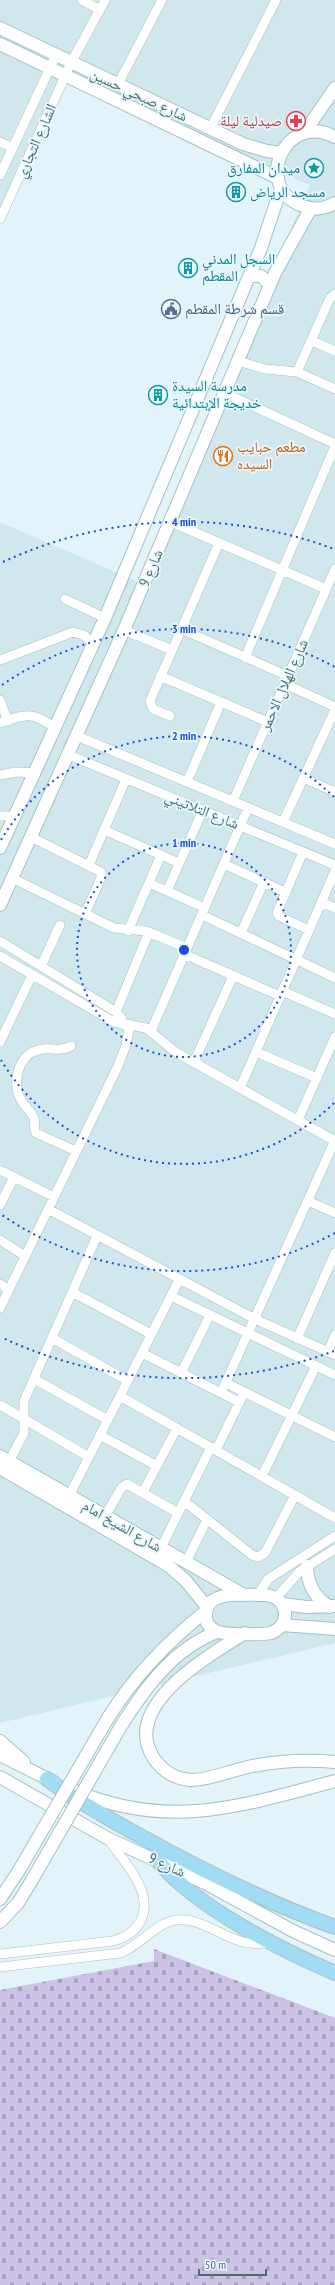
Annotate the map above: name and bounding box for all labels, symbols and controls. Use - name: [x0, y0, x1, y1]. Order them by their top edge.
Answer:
- street label: شارع صبحي حسين: [86, 64, 191, 128]
- street label: الشارع التجاري: [11, 101, 63, 182]
- pharmacy icon: صيدلية ليلة: [285, 110, 307, 132]
- place label: صيدلية ليلة: [220, 111, 282, 130]
- place icon: ميدان المفارق: [303, 157, 325, 179]
- place label: ميدان المفارق: [227, 158, 300, 178]
- building icon: مسجد الرياض: [225, 181, 247, 203]
- place label: مسجد الرياض: [250, 182, 325, 202]
- place label: السجل المدني المقطم: [202, 249, 275, 286]
- building icon: السجل المدني المقطم: [177, 257, 199, 279]
- public building icon: قسم شرطة المقطم: [160, 298, 182, 320]
- place label: قسم شرطة المقطم: [185, 299, 284, 319]
- place label: مدرسة السيدة خديجة الإبتدائية: [172, 376, 262, 412]
- building icon: مدرسة السيدة خديجة الإبتدائية: [147, 384, 169, 406]
- place label: مطعم حبايب السيده: [237, 437, 306, 473]
- restaurant icon: مطعم حبايب السيده: [212, 445, 234, 467]
- text: 4 min: [172, 514, 196, 529]
- street label: شارع 9: [134, 546, 168, 590]
- text: 3 min: [172, 621, 196, 636]
- street label: شارع الهلال الاحمر: [254, 636, 313, 735]
- text: 2 min: [172, 728, 196, 743]
- street label: شارع التلاتيني: [161, 786, 242, 836]
- text: 1 min: [172, 835, 196, 850]
- centre of rings: [177, 943, 191, 957]
- street label: شارع الشيخ امام: [79, 1495, 165, 1557]
- street label: شارع 9: [145, 1848, 189, 1882]
- scale bar: [199, 2251, 266, 2277]
- text: 50 m: [205, 2257, 226, 2272]

